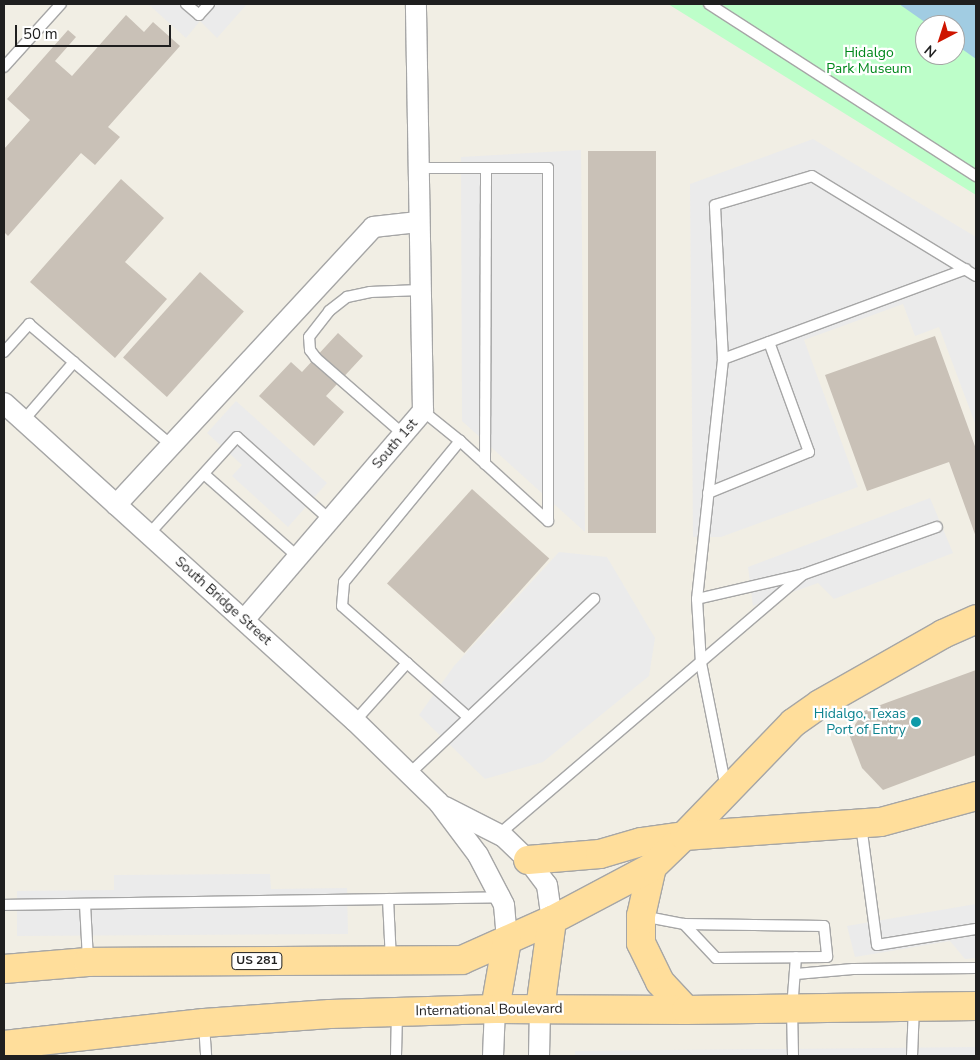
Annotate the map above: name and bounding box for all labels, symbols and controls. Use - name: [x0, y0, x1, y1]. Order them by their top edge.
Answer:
- scale bar: [18, 15, 174, 47]
- north arrow: [915, 15, 965, 65]
- text: 50 m: [23, 24, 58, 44]
- text: N: [921, 40, 941, 62]
- park label: Hidalgo Park Museum: [826, 45, 912, 78]
- street label: South 1st: [369, 416, 421, 472]
- street label: South Bridge Street: [171, 553, 275, 649]
- place label: Hidalgo, Texas Port of Entry: [814, 706, 906, 739]
- marker: Hidalgo, Texas Port of Entry: [910, 716, 922, 728]
- road number: US 281: [231, 951, 283, 970]
- street label: International Boulevard: [415, 1000, 563, 1020]

